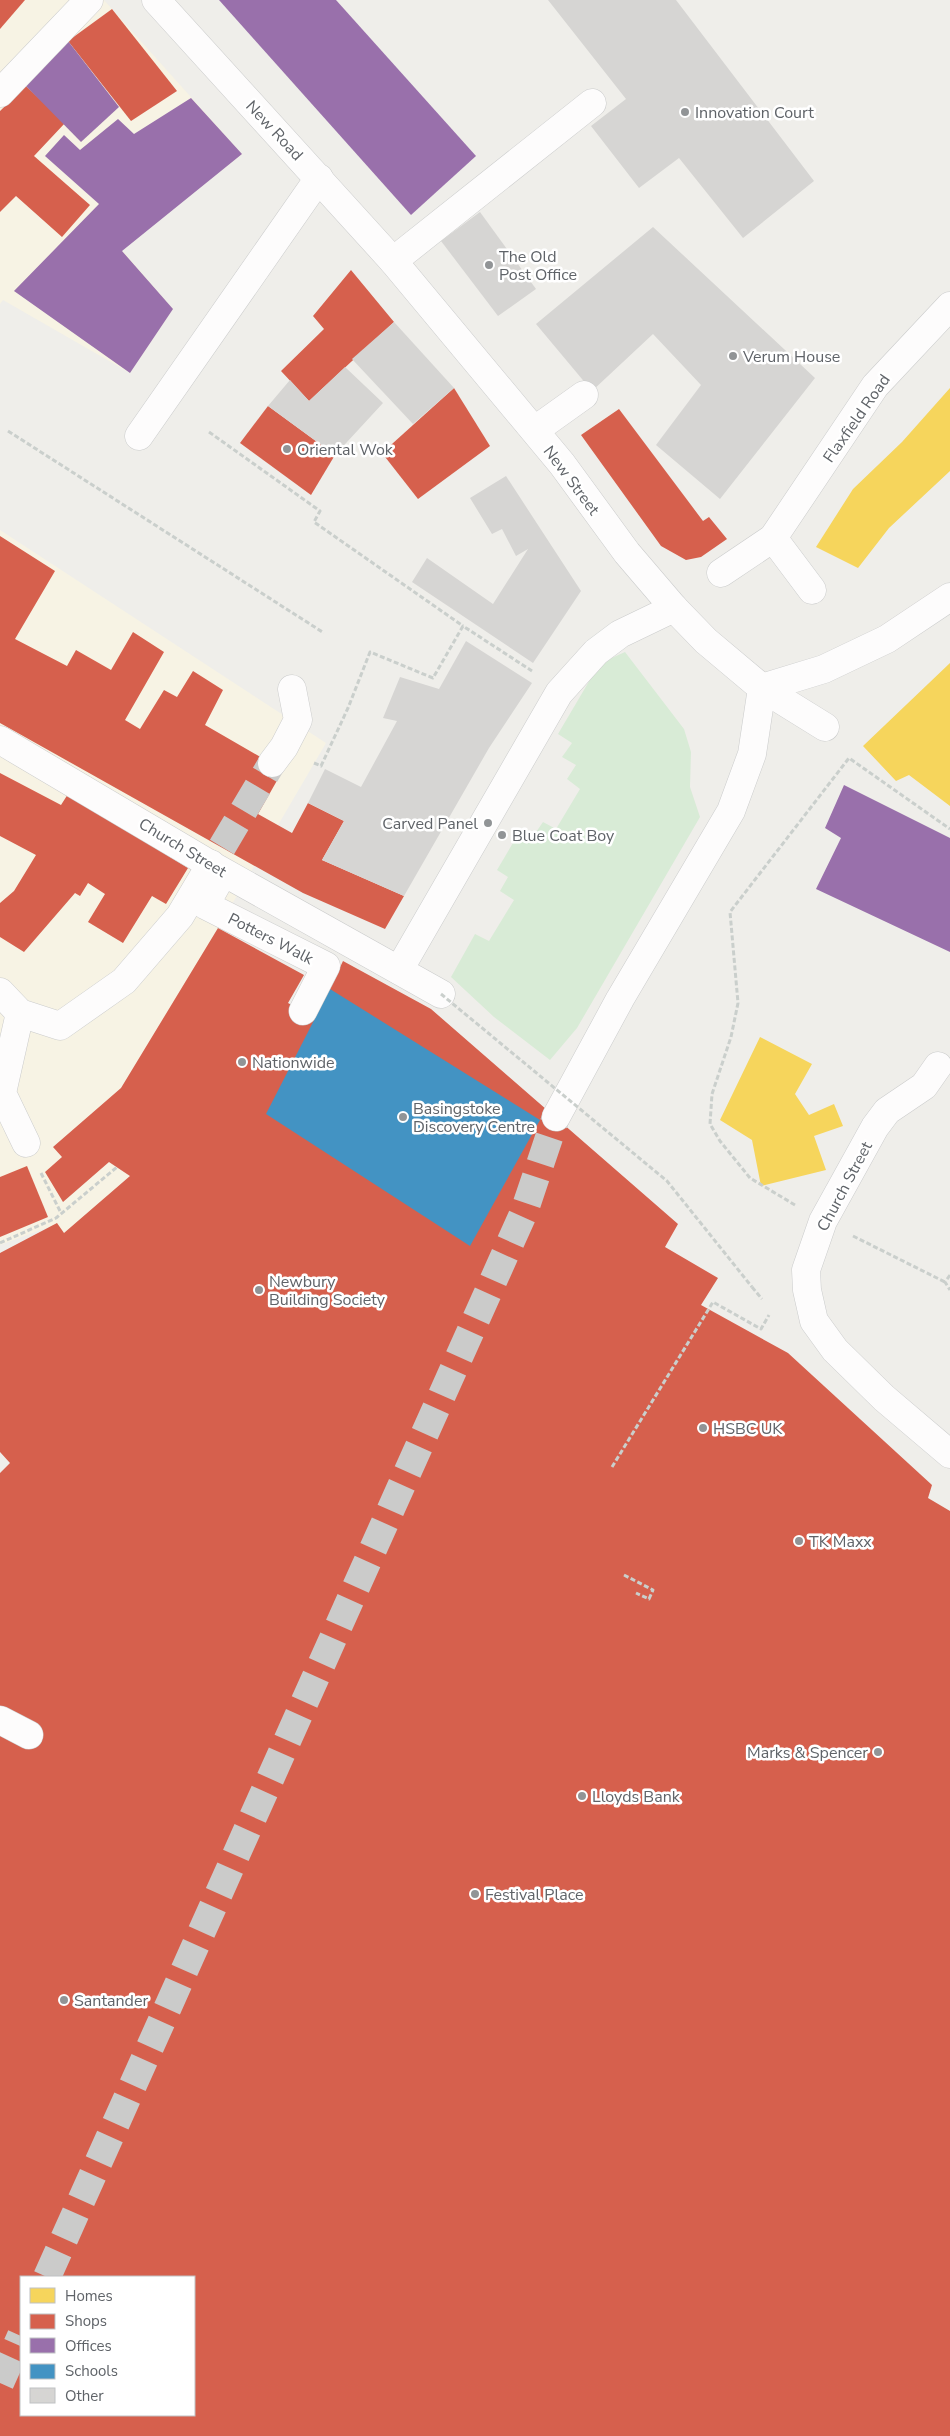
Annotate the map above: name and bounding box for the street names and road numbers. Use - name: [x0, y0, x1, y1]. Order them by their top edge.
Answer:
- street label: New Road: [241, 96, 308, 166]
- street label: Flaxfield Road: [818, 370, 895, 467]
- street label: New Street: [538, 441, 605, 520]
- street label: Church Street: [135, 813, 231, 883]
- street label: Potters Walk: [224, 908, 318, 970]
- street label: Church Street: [812, 1137, 878, 1235]

